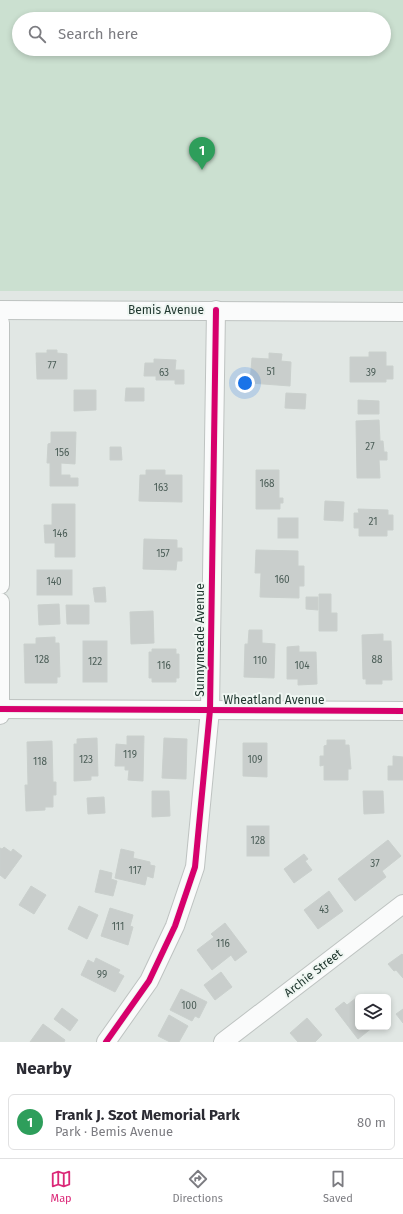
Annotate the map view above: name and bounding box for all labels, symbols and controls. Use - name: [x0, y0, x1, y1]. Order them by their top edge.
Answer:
- search box: [12, 12, 391, 56]
- icon: search: [26, 23, 48, 45]
- text: Search here: [58, 25, 138, 43]
- pin: 1: [189, 137, 215, 170]
- street label: Bemis Avenue: [128, 303, 204, 317]
- house number: 77: [48, 360, 57, 372]
- house number: 51: [267, 366, 275, 378]
- house number: 63: [159, 367, 169, 379]
- house number: 39: [366, 367, 376, 379]
- your location: [235, 373, 255, 393]
- house number: 27: [365, 441, 375, 453]
- house number: 156: [55, 447, 69, 459]
- house number: 168: [259, 478, 275, 490]
- house number: 163: [154, 482, 168, 494]
- house number: 21: [368, 516, 378, 528]
- house number: 146: [53, 528, 67, 540]
- house number: 157: [156, 548, 170, 560]
- house number: 160: [274, 574, 290, 586]
- house number: 140: [46, 576, 62, 588]
- street label: Sunnymeade Avenue: [193, 583, 207, 697]
- house number: 128: [35, 654, 50, 666]
- house number: 88: [371, 654, 383, 666]
- house number: 110: [253, 655, 267, 667]
- house number: 122: [88, 656, 102, 668]
- house number: 116: [157, 660, 171, 672]
- house number: 104: [294, 660, 310, 672]
- street label: Wheatland Avenue: [223, 693, 325, 707]
- house number: 119: [123, 749, 137, 761]
- house number: 123: [79, 754, 93, 766]
- house number: 109: [247, 754, 263, 766]
- house number: 118: [33, 756, 48, 768]
- house number: 128: [251, 835, 266, 847]
- house number: 37: [370, 858, 380, 870]
- house number: 117: [129, 865, 142, 877]
- house number: 43: [319, 904, 329, 916]
- house number: 111: [112, 921, 124, 933]
- house number: 116: [216, 938, 230, 950]
- street label: Archie Street: [281, 946, 345, 1000]
- house number: 99: [97, 969, 107, 981]
- map controls: [355, 994, 391, 1030]
- button: layers: [355, 994, 391, 1030]
- house number: 100: [181, 1000, 197, 1012]
- text: Nearby: [16, 1058, 71, 1079]
- text: Frank J. Szot Memorial Park: [55, 1106, 240, 1124]
- text: 1: [27, 1115, 33, 1130]
- text: 80 m: [357, 1115, 386, 1130]
- text: Park · Bemis Avenue: [55, 1124, 173, 1139]
- tab: Map: [50, 1168, 72, 1205]
- tab: Directions: [172, 1168, 223, 1205]
- tab: Saved: [323, 1168, 353, 1205]

